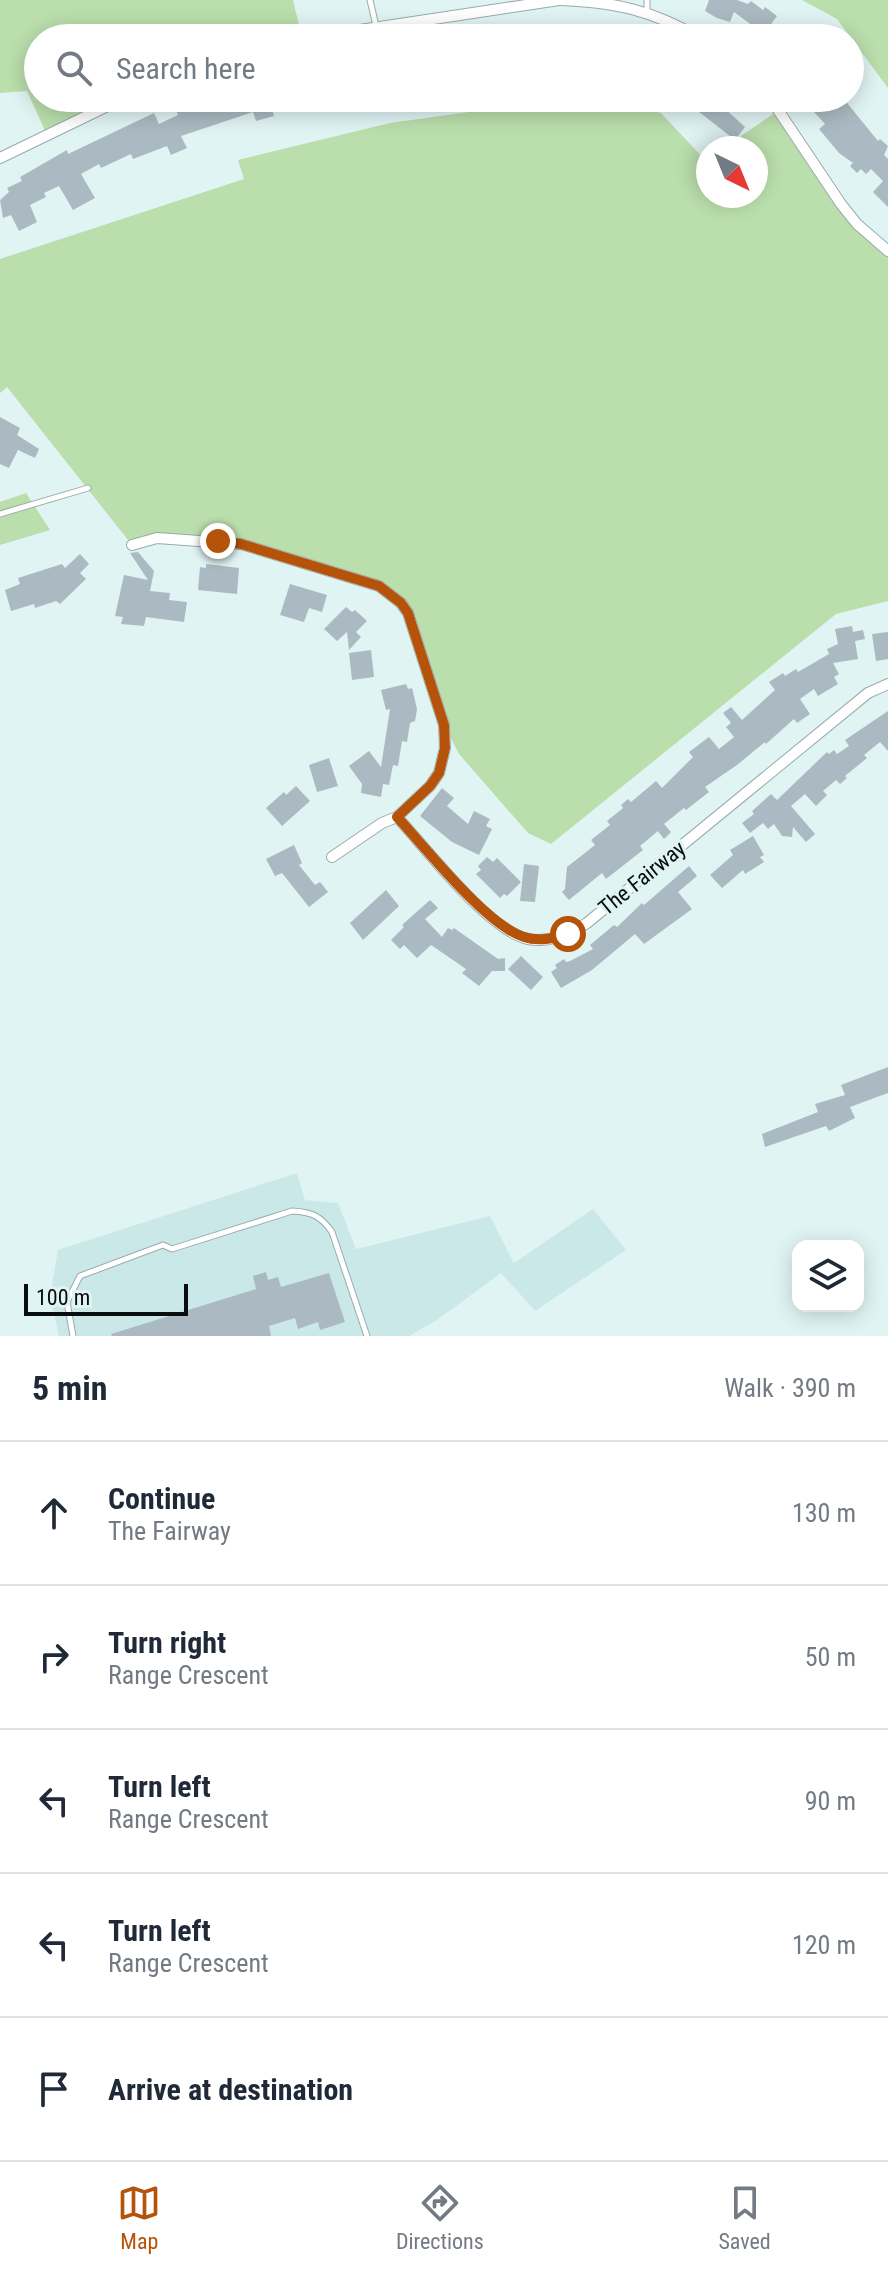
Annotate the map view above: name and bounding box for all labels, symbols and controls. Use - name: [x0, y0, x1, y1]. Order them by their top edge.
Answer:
- search box: [24, 24, 864, 112]
- icon: search: [52, 46, 96, 90]
- text: Search here: [116, 51, 256, 86]
- north arrow: [696, 136, 768, 208]
- route end: [200, 523, 236, 559]
- street label: The Fairway: [594, 836, 690, 920]
- route start: [550, 916, 586, 952]
- map controls: [792, 1240, 864, 1312]
- button: layers: [792, 1240, 864, 1312]
- scale bar: [24, 1280, 188, 1316]
- text: 100 m: [36, 1285, 90, 1310]
- text: 5 min: [32, 1368, 108, 1408]
- text: Walk · 390 m: [724, 1373, 856, 1403]
- text: Continue: [108, 1481, 215, 1516]
- icon: ahead: [32, 1491, 76, 1535]
- text: 130 m: [792, 1498, 856, 1528]
- text: The Fairway: [108, 1516, 231, 1546]
- text: Turn right: [108, 1625, 226, 1660]
- icon: right: [32, 1635, 76, 1679]
- text: 50 m: [805, 1642, 856, 1672]
- text: Range Crescent: [108, 1660, 269, 1690]
- text: Turn left: [108, 1769, 211, 1804]
- icon: left: [32, 1779, 76, 1823]
- text: 90 m: [805, 1786, 856, 1816]
- text: Range Crescent: [108, 1804, 269, 1834]
- text: Turn left: [108, 1913, 211, 1948]
- icon: left: [32, 1923, 76, 1967]
- text: 120 m: [792, 1930, 856, 1960]
- text: Range Crescent: [108, 1948, 269, 1978]
- icon: arrive: [32, 2067, 76, 2111]
- text: Arrive at destination: [108, 2072, 353, 2107]
- tab: Map: [117, 2181, 161, 2254]
- tab: Directions: [396, 2181, 484, 2254]
- tab: Saved: [718, 2181, 771, 2254]

